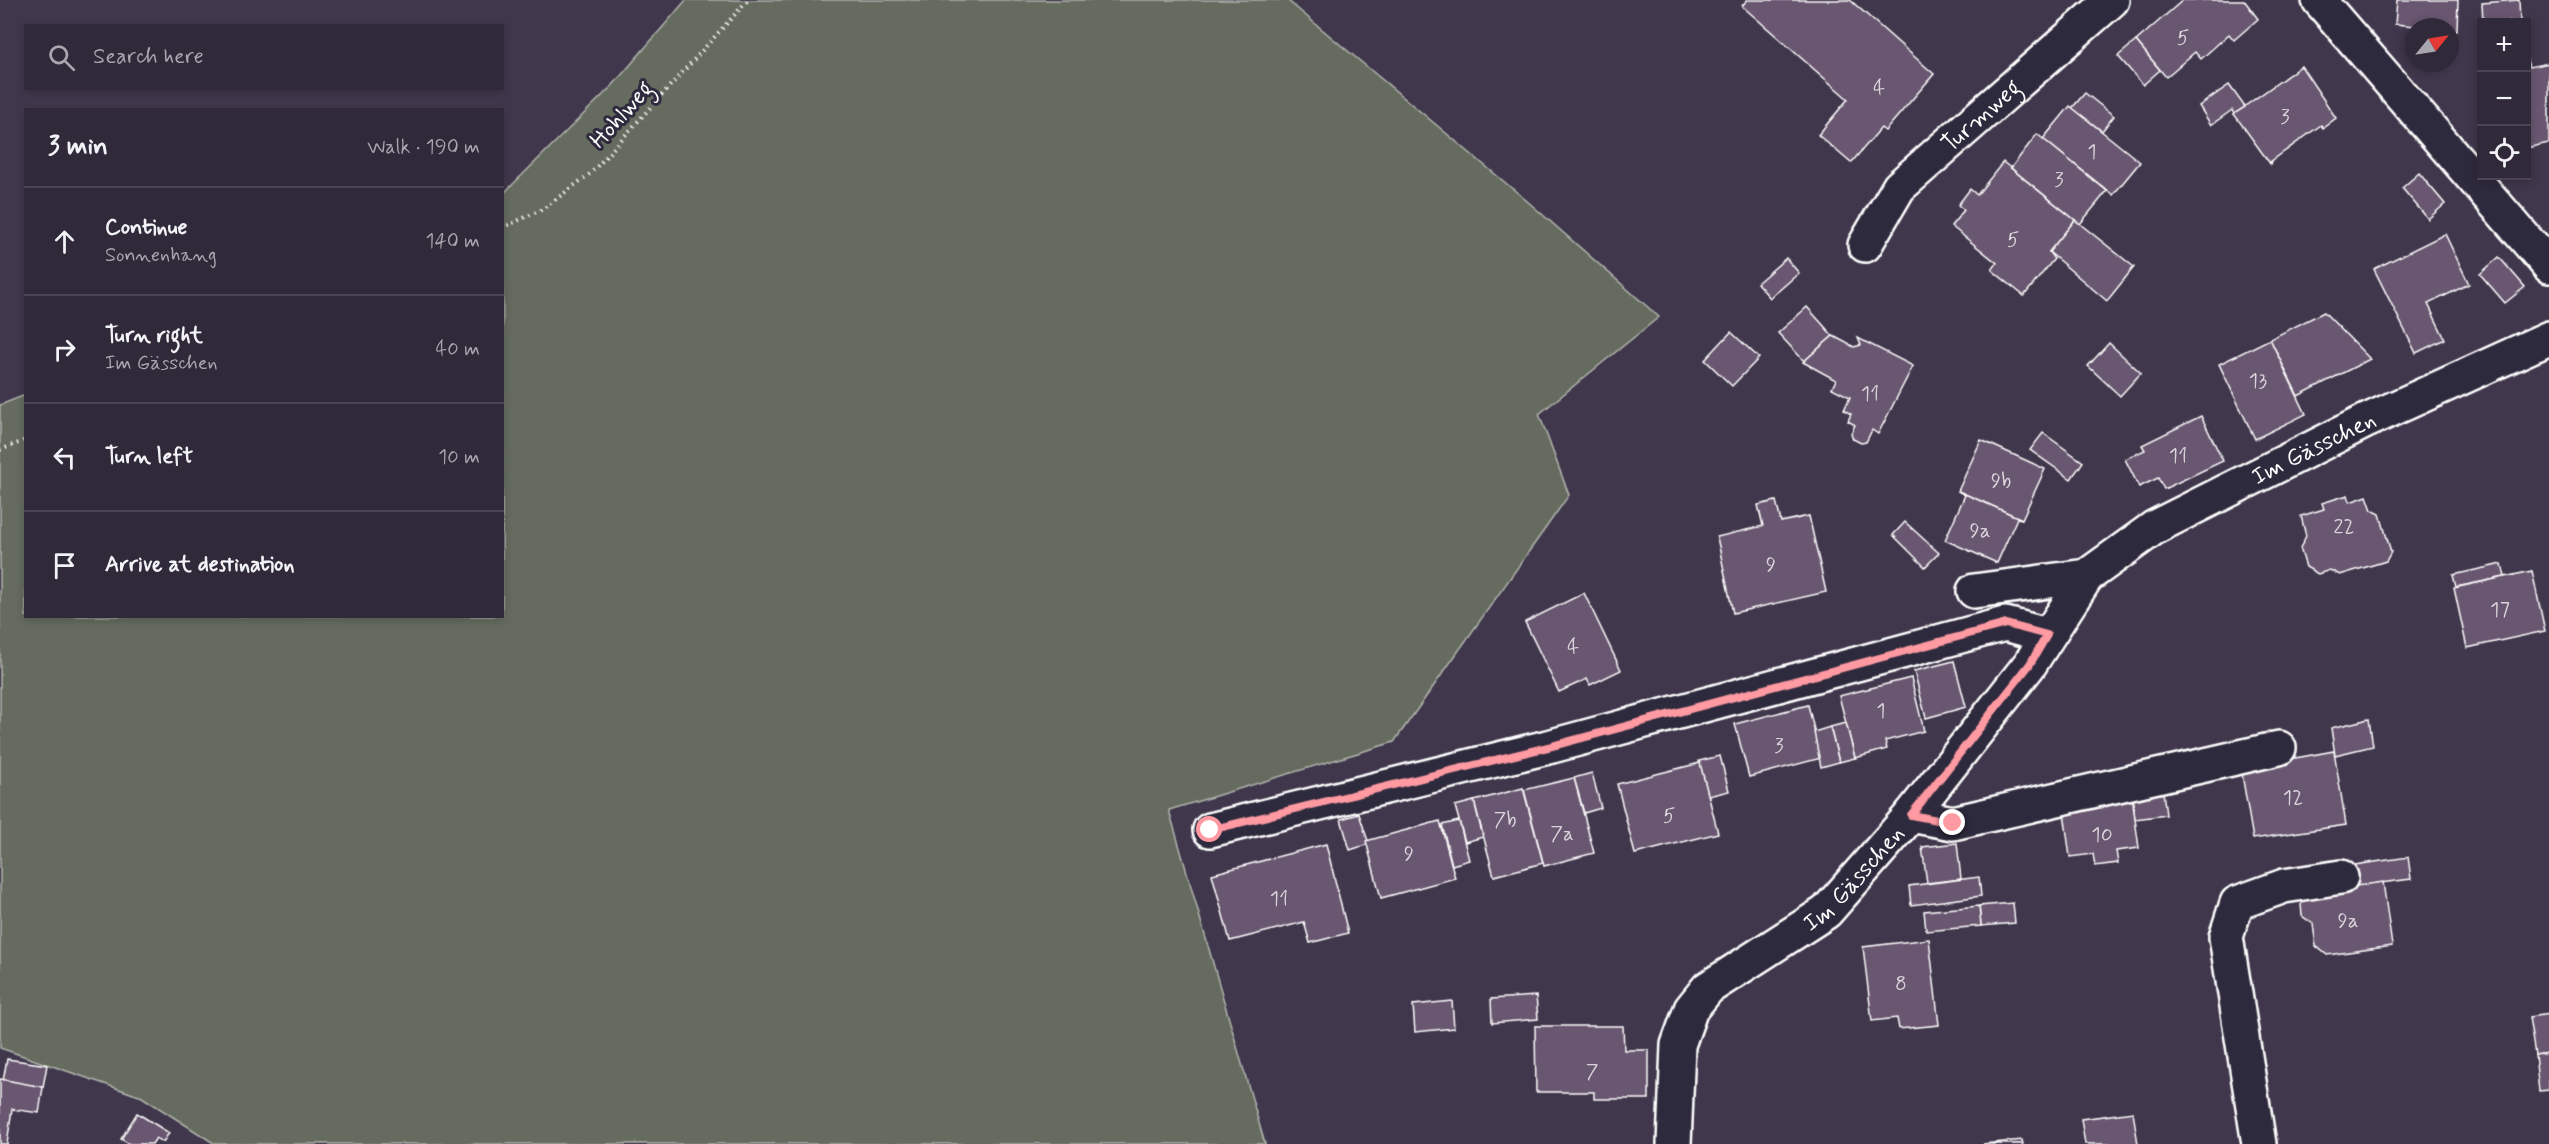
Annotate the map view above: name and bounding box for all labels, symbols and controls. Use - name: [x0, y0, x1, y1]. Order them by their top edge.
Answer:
- north arrow: [2405, 18, 2459, 72]
- map controls: [2477, 18, 2531, 180]
- button: +: [2477, 18, 2531, 72]
- search box: [24, 24, 504, 90]
- house number: 5: [2177, 24, 2189, 52]
- icon: search: [45, 41, 78, 74]
- text: Search here: [93, 43, 204, 71]
- button: −: [2477, 72, 2531, 126]
- street label: Turmweg: [1935, 73, 2030, 160]
- street label: Hohlweg: [583, 74, 663, 158]
- house number: 4: [1873, 74, 1885, 102]
- house number: 3: [2280, 103, 2290, 131]
- button: locate: [2477, 126, 2531, 180]
- text: 3 min: [48, 130, 108, 164]
- text: Walk · 190 m: [367, 134, 480, 161]
- house number: 1: [2087, 138, 2097, 166]
- house number: 3: [2054, 166, 2064, 194]
- text: Continue: [105, 214, 187, 242]
- icon: ahead: [48, 225, 81, 258]
- house number: 5: [2007, 226, 2019, 254]
- text: 140 m: [426, 228, 480, 255]
- text: Sonnenhang: [105, 242, 217, 269]
- text: Turn right: [105, 322, 203, 350]
- icon: right: [48, 333, 81, 366]
- text: 40 m: [436, 336, 480, 363]
- text: Im Gässchen: [105, 350, 218, 377]
- house number: 13: [2249, 367, 2267, 395]
- house number: 11: [1861, 380, 1879, 408]
- street label: Im Gässchen: [2247, 405, 2381, 493]
- icon: left: [48, 441, 81, 474]
- house number: 11: [2169, 442, 2187, 470]
- text: Turn left: [105, 443, 193, 471]
- text: 10 m: [438, 444, 480, 471]
- house number: 9b: [1991, 467, 2011, 495]
- house number: 22: [2333, 513, 2355, 541]
- house number: 9a: [1969, 517, 1991, 545]
- icon: arrive: [48, 549, 81, 582]
- text: Arrive at destination: [105, 551, 295, 579]
- house number: 9: [1766, 551, 1776, 579]
- house number: 17: [2490, 596, 2510, 624]
- house number: 4: [1567, 633, 1579, 661]
- house number: 1: [1876, 697, 1886, 725]
- house number: 3: [1774, 732, 1784, 760]
- house number: 12: [2283, 784, 2303, 812]
- house number: 5: [1663, 802, 1675, 830]
- house number: 7b: [1493, 806, 1517, 834]
- route end: [1939, 809, 1965, 835]
- route start: [1196, 816, 1222, 842]
- street label: Im Gässchen: [1798, 819, 1912, 939]
- house number: 7a: [1550, 820, 1574, 848]
- house number: 10: [2091, 821, 2113, 849]
- house number: 9: [1404, 840, 1414, 868]
- house number: 11: [1270, 885, 1288, 913]
- house number: 9a: [2337, 907, 2359, 935]
- house number: 8: [1895, 970, 1907, 998]
- house number: 7: [1586, 1058, 1599, 1086]

